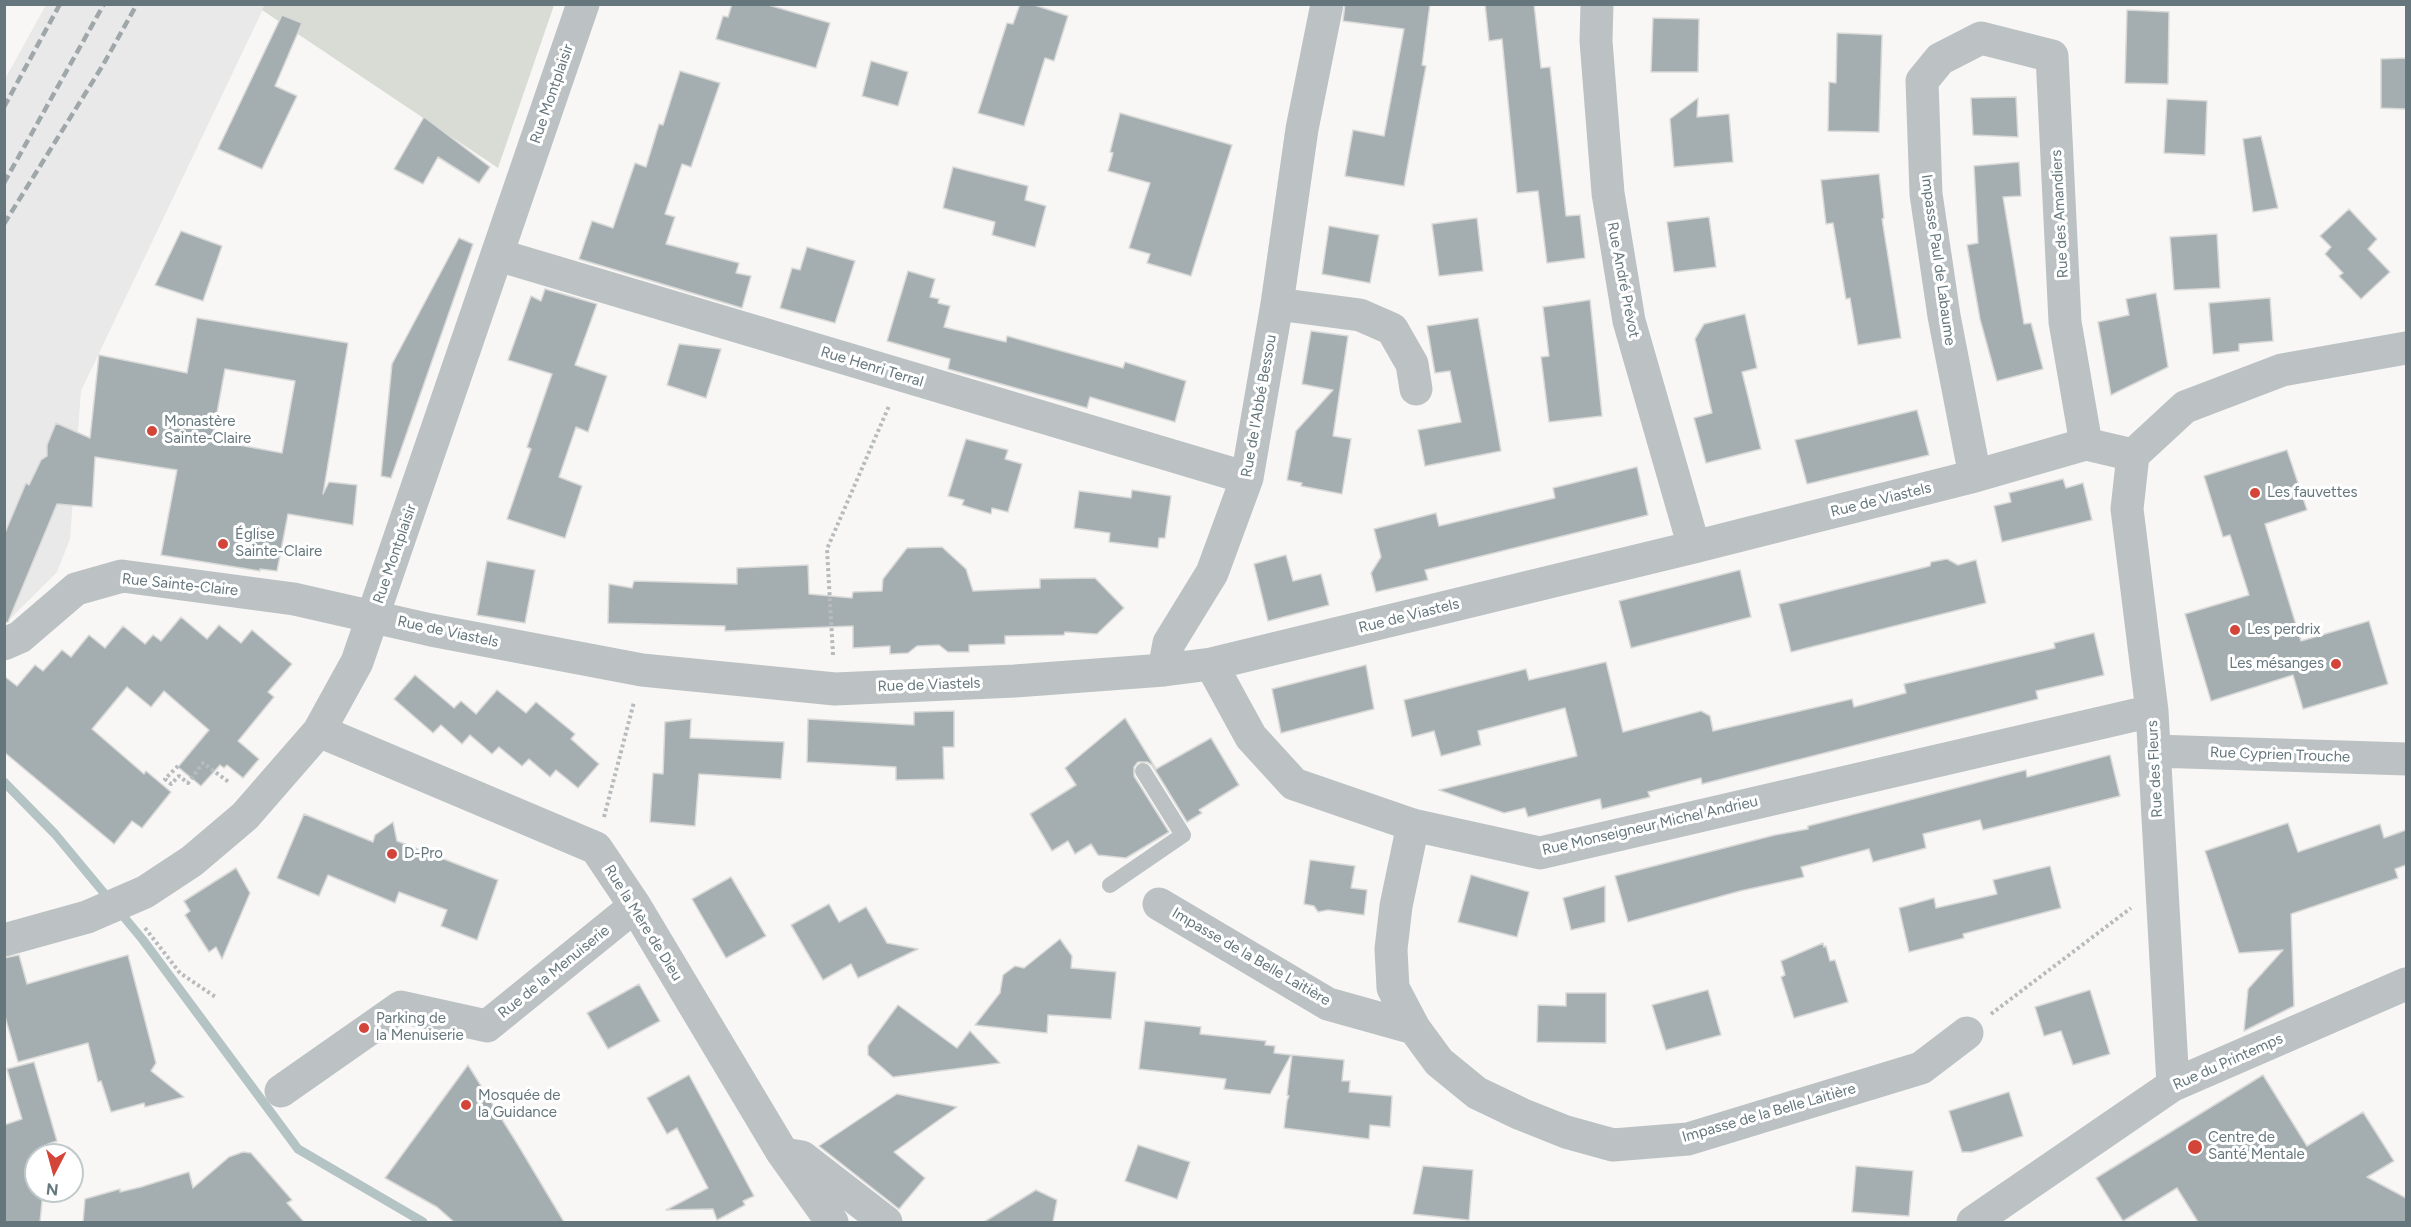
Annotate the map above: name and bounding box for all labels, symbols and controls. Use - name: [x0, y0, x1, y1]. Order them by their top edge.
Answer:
- street label: Rue Montplaisir: [527, 42, 577, 146]
- street label: Rue des Amandiers: [2048, 149, 2072, 279]
- street label: Impasse Paul de Labaume: [1917, 173, 1959, 347]
- street label: Rue André Prévot: [1603, 221, 1643, 339]
- street label: Rue de l'Abbé Bessou: [1238, 333, 1280, 479]
- street label: Rue Henri Terral: [819, 343, 925, 391]
- place label: Monastère Sainte-Claire: [164, 413, 251, 448]
- marker: Monastère Sainte-Claire: [145, 424, 159, 438]
- street label: Rue de Viastels: [1829, 479, 1933, 521]
- place label: Les fauvettes: [2267, 484, 2357, 502]
- marker: Les fauvettes: [2248, 486, 2262, 500]
- street label: Rue Montplaisir: [370, 502, 420, 606]
- place label: Église Sainte-Claire: [235, 526, 322, 561]
- marker: Église Sainte-Claire: [216, 537, 230, 551]
- street label: Rue Sainte-Claire: [121, 570, 239, 600]
- street label: Rue de Viastels: [1357, 595, 1461, 637]
- street label: Rue de Viastels: [396, 612, 500, 652]
- place label: Les perdrix: [2247, 621, 2320, 639]
- marker: Les perdrix: [2228, 623, 2242, 637]
- place label: Les mésanges: [2229, 655, 2324, 673]
- marker: Les mésanges: [2329, 657, 2343, 671]
- street label: Rue de Viastels: [877, 674, 981, 696]
- street label: Rue des Fleurs: [2143, 720, 2167, 818]
- street label: Rue Cyprien Trouche: [2210, 744, 2350, 766]
- street label: Rue Monseigneur Michel Andrieu: [1540, 792, 1760, 860]
- place label: D-Pro: [404, 845, 443, 863]
- marker: D-Pro: [385, 847, 399, 861]
- street label: Rue la Mère de Dieu: [600, 862, 686, 984]
- street label: Impasse de la Belle Laitière: [1169, 904, 1333, 1010]
- street label: Rue de la Menuiserie: [495, 922, 613, 1022]
- place label: Parking de la Menuiserie: [376, 1010, 464, 1045]
- marker: Parking de la Menuiserie: [357, 1021, 371, 1035]
- street label: Rue du Printemps: [2170, 1030, 2286, 1094]
- street label: Impasse de la Belle Laitière: [1680, 1080, 1858, 1146]
- place label: Mosquée de la Guidance: [478, 1087, 560, 1122]
- marker: Mosquée de la Guidance: [459, 1098, 473, 1112]
- place label: Centre de Santé Mentale: [2208, 1129, 2305, 1164]
- marker: Centre de Santé Mentale: [2186, 1138, 2204, 1156]
- north arrow: [24, 1143, 84, 1203]
- text: N: [45, 1179, 59, 1200]

